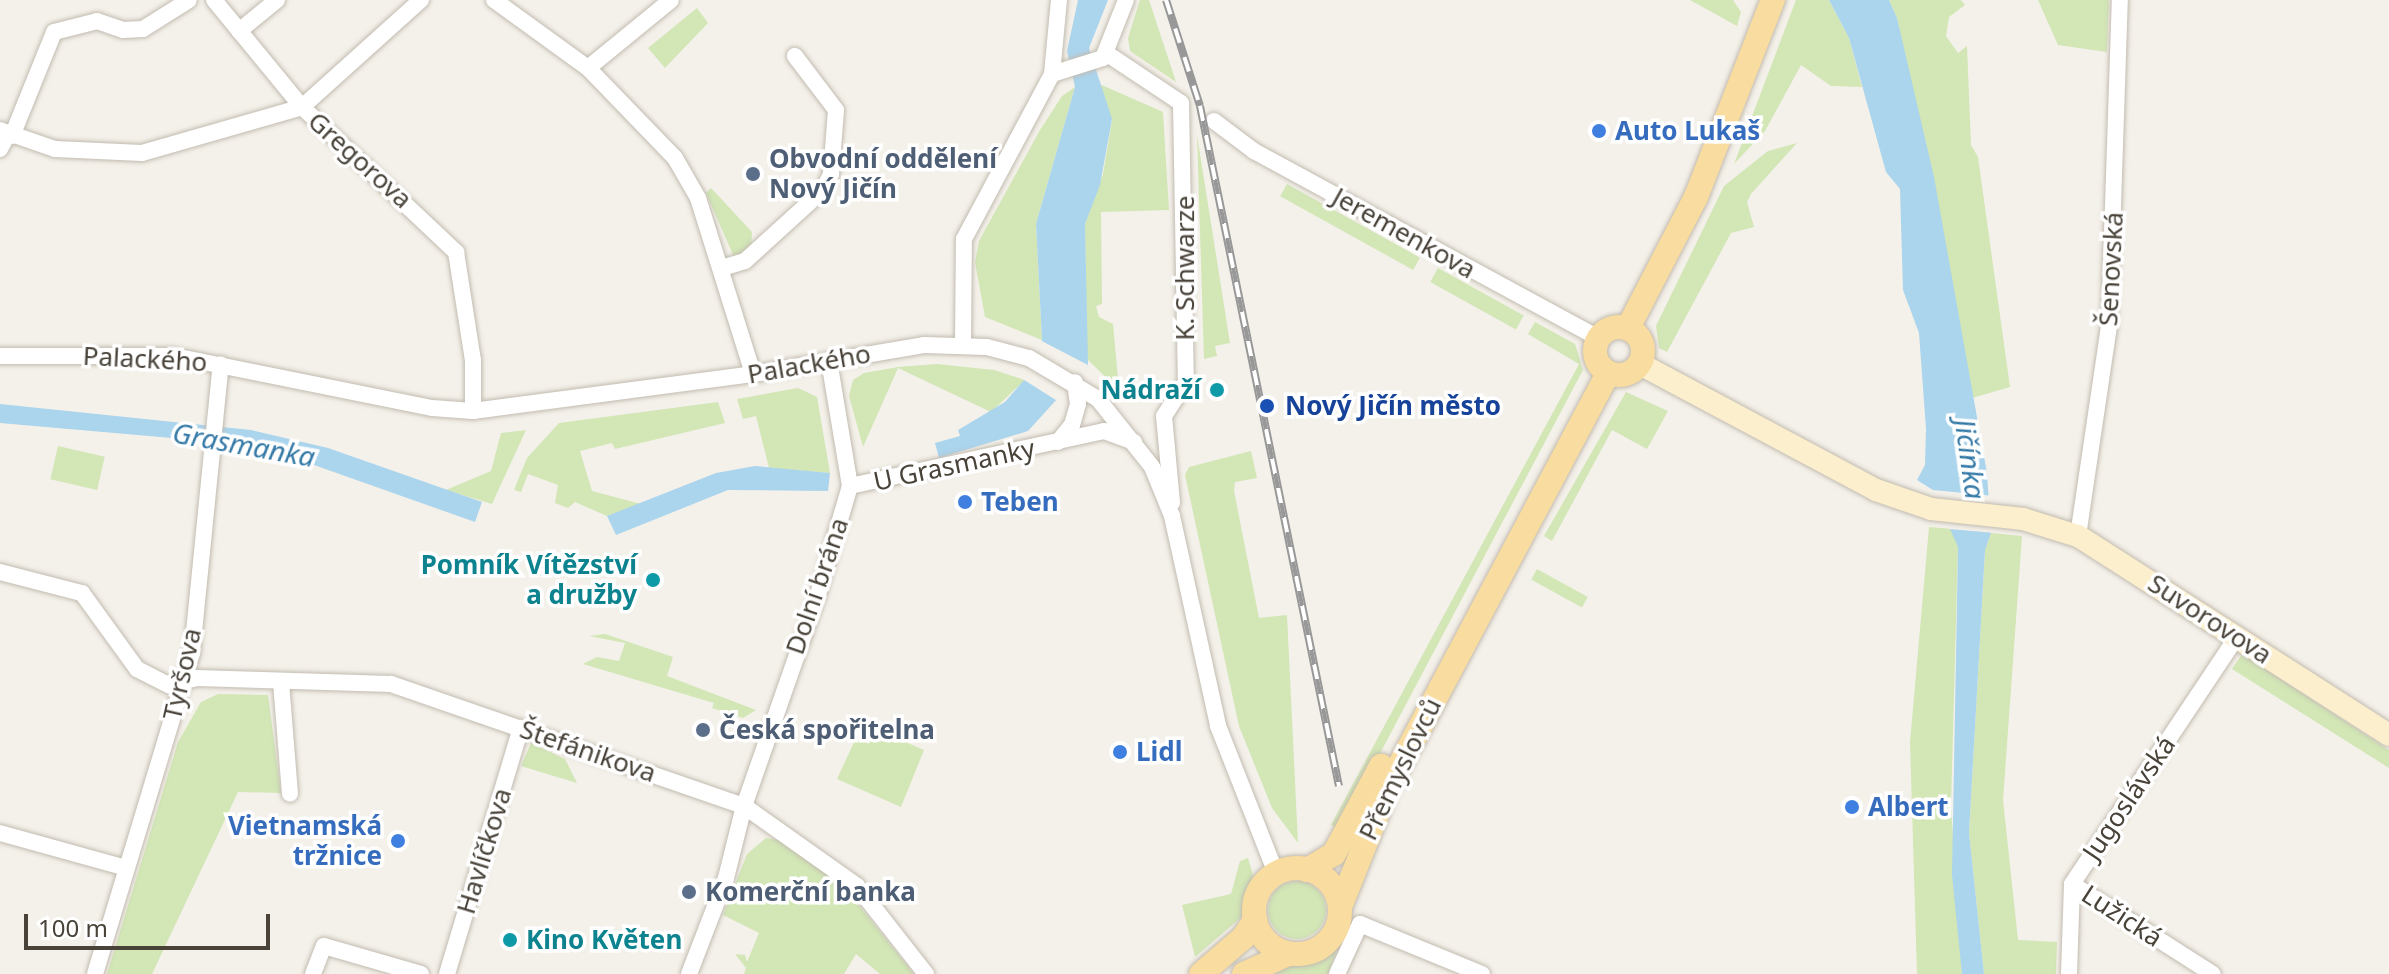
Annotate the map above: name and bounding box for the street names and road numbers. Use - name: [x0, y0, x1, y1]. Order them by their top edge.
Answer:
- street label: Gregorova: [302, 105, 418, 215]
- street label: Jeremenkova: [1327, 181, 1481, 285]
- street label: K. Schwarze: [1169, 195, 1201, 341]
- street label: Šenovská: [2092, 211, 2130, 327]
- street label: Palackého: [745, 338, 873, 390]
- street label: Palackého: [82, 340, 208, 378]
- street label: U Grasmanky: [871, 433, 1037, 497]
- street label: Dolní brána: [779, 514, 855, 658]
- street label: Suvorovova: [2142, 568, 2278, 670]
- street label: Tyršova: [156, 625, 208, 723]
- street label: Přemyslovců: [1352, 693, 1448, 845]
- street label: Štefánikova: [516, 713, 660, 789]
- street label: Jugoslávská: [2076, 730, 2182, 866]
- street label: Havlíčkova: [450, 784, 518, 918]
- street label: Lužická: [2076, 879, 2168, 953]

